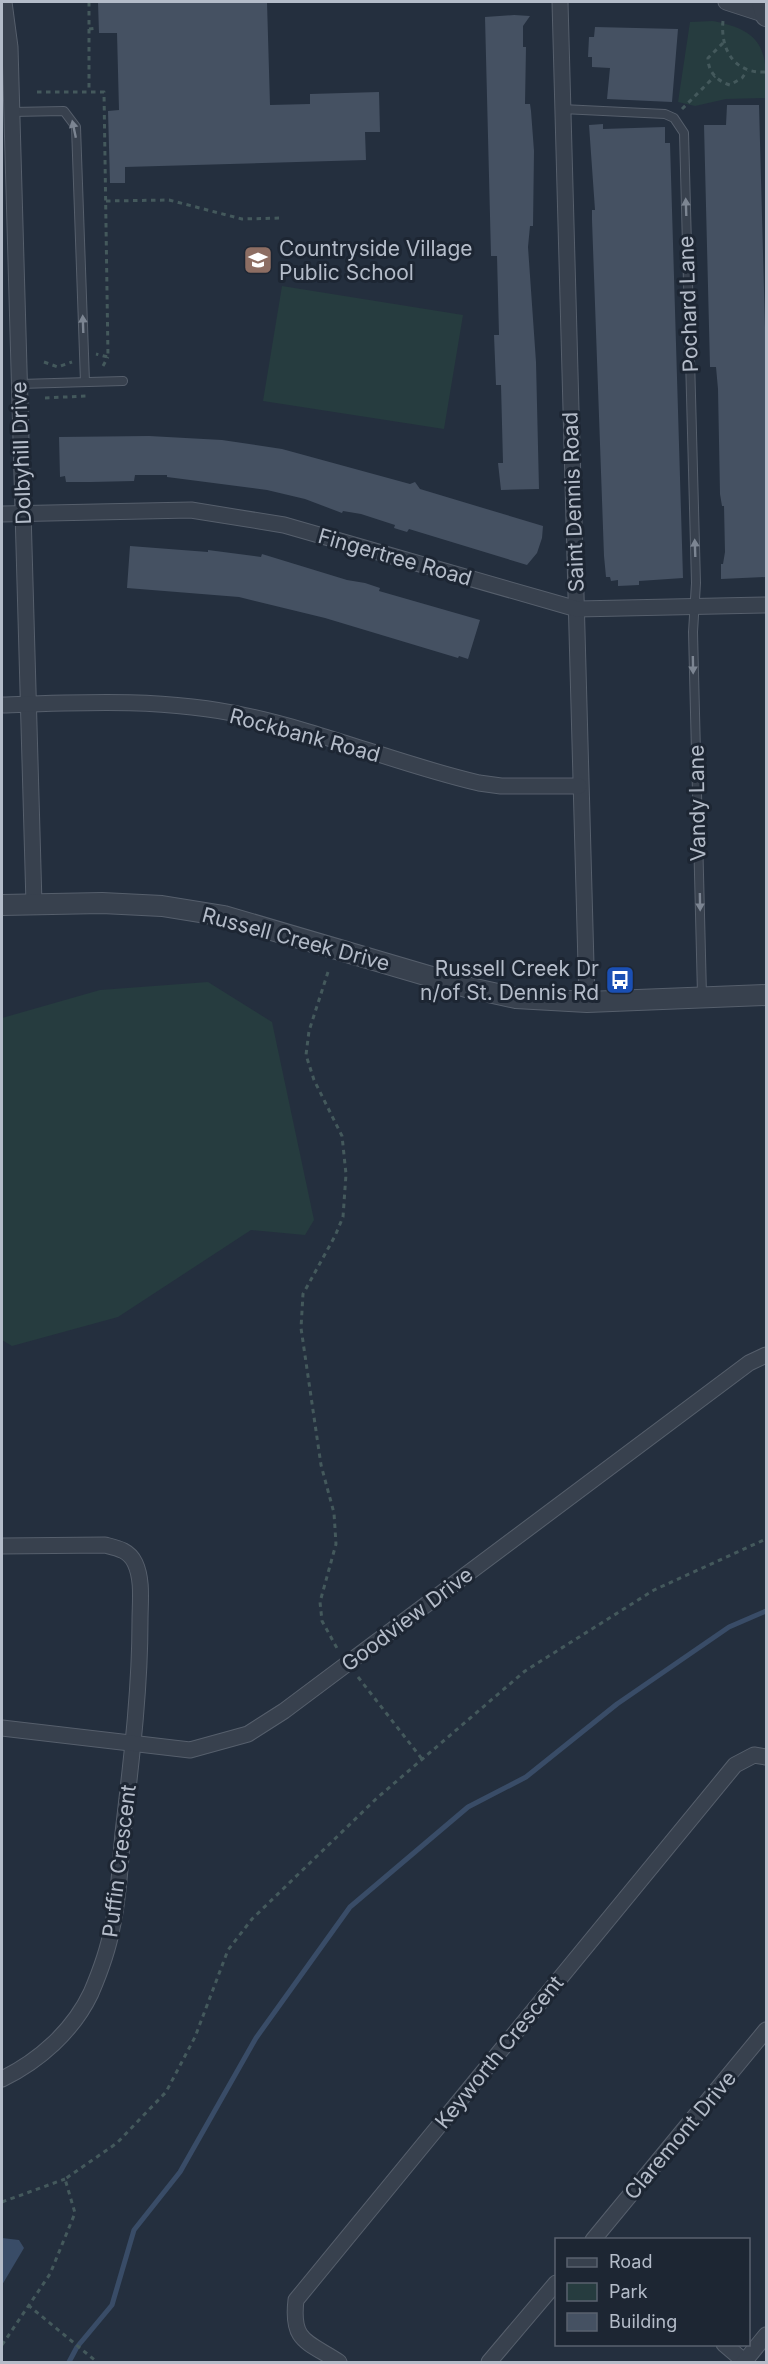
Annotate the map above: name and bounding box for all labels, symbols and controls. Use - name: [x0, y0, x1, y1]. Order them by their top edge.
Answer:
- one-way arrow: [69, 120, 79, 138]
- one-way arrow: [681, 197, 690, 216]
- street label: Pochard Lane: [673, 235, 703, 373]
- place label: Countryside Village Public School: [279, 236, 473, 285]
- school or university icon: Countryside Village Public School: [242, 244, 274, 276]
- one-way arrow: [78, 314, 87, 333]
- street label: Dolbyhill Drive: [6, 381, 36, 525]
- street label: Saint Dennis Road: [557, 411, 589, 593]
- street label: Fingertree Road: [315, 523, 475, 591]
- one-way arrow: [691, 539, 700, 558]
- one-way arrow: [689, 656, 698, 675]
- street label: Rockbank Road: [227, 703, 383, 767]
- street label: Vandy Lane: [683, 744, 711, 862]
- one-way arrow: [695, 893, 704, 912]
- street label: Russell Creek Drive: [199, 902, 393, 976]
- place label: Russell Creek Dr n/of St. Dennis Rd: [420, 956, 599, 1005]
- bus stop icon: Russell Creek Dr n/of St. Dennis Rd: [604, 964, 636, 996]
- street label: Goodview Drive: [336, 1562, 478, 1676]
- street label: Puffin Crescent: [97, 1783, 141, 1939]
- street label: Keyworth Crescent: [430, 1970, 568, 2133]
- street label: Claremont Drive: [619, 2066, 741, 2204]
- legend: [555, 2238, 750, 2346]
- text: Road: [609, 2251, 652, 2272]
- text: Park: [609, 2281, 648, 2302]
- text: Building: [609, 2311, 677, 2332]

